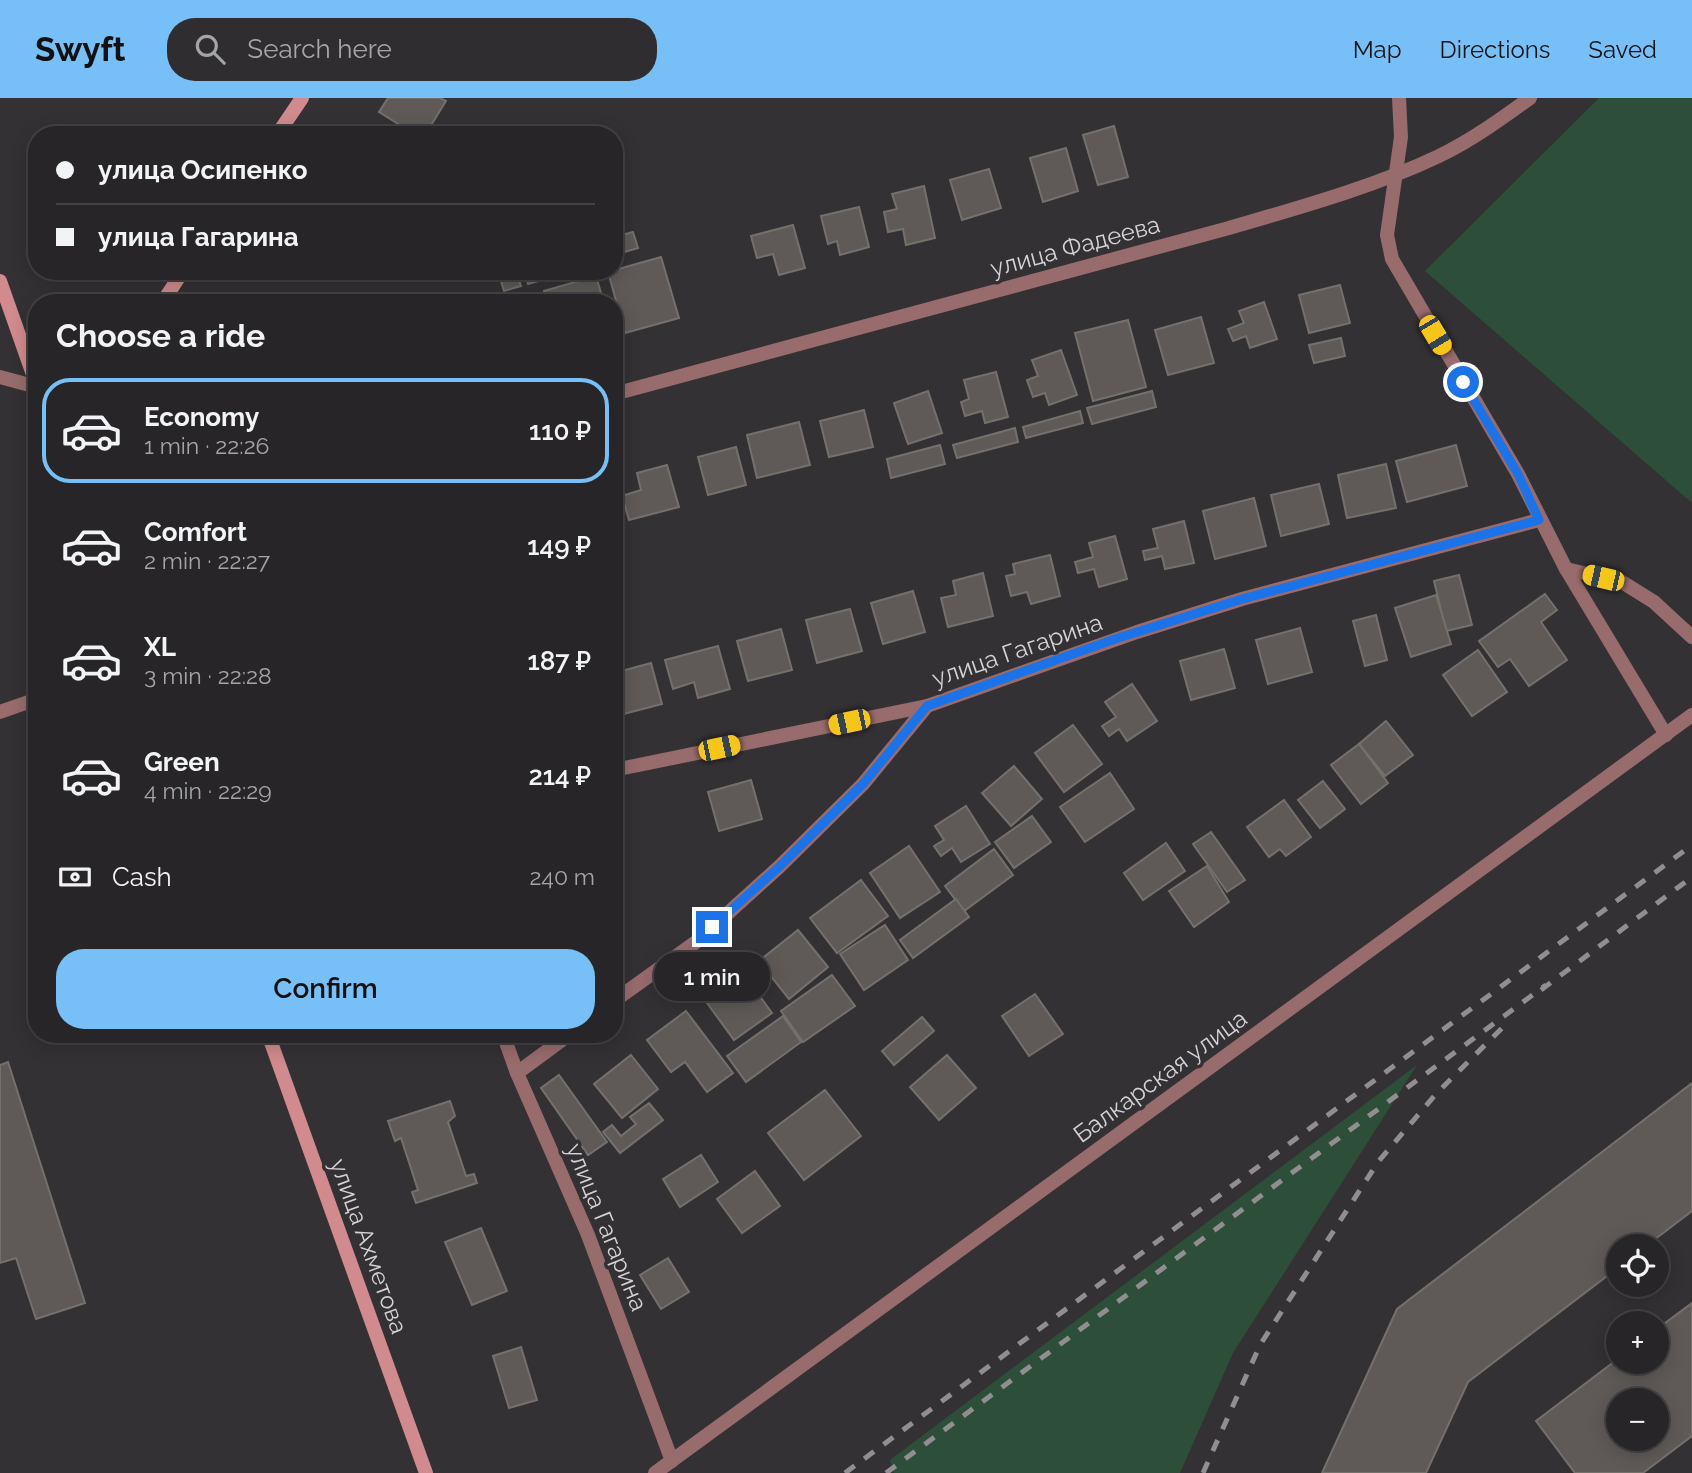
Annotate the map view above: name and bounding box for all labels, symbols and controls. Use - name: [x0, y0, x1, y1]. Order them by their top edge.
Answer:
- search box: [167, 18, 657, 81]
- text: Swyft: [35, 30, 125, 69]
- icon: search: [191, 30, 229, 68]
- text: Search here: [247, 34, 392, 64]
- text: Map: [1353, 35, 1402, 64]
- text: Directions: [1440, 35, 1550, 64]
- text: Saved: [1588, 35, 1657, 64]
- text: улица Осипенко: [98, 155, 308, 185]
- street label: улица Фадеева: [987, 209, 1163, 283]
- text: улица Гагарина: [98, 222, 299, 252]
- car: [1416, 312, 1455, 358]
- text: Choose a ride: [56, 317, 265, 354]
- route start: [1447, 366, 1479, 398]
- icon: car: [60, 399, 123, 462]
- text: Economy: [144, 402, 259, 432]
- text: 110 ₽: [529, 416, 591, 446]
- text: 1 min · 22:26: [144, 432, 270, 459]
- icon: car: [60, 514, 123, 577]
- text: Comfort: [144, 517, 247, 547]
- text: 149 ₽: [527, 531, 591, 561]
- text: 2 min · 22:27: [144, 547, 270, 574]
- car: [1581, 563, 1626, 593]
- street label: улица Гагарина: [928, 607, 1106, 693]
- icon: car: [60, 629, 123, 692]
- text: XL: [144, 632, 176, 662]
- text: 187 ₽: [527, 646, 591, 676]
- text: 3 min · 22:28: [144, 662, 272, 689]
- car: [827, 707, 872, 737]
- car: [697, 733, 742, 763]
- icon: car: [60, 744, 123, 807]
- text: Green: [144, 747, 220, 777]
- text: 214 ₽: [528, 761, 591, 791]
- text: 4 min · 22:29: [144, 777, 272, 804]
- icon: cash: [56, 858, 94, 896]
- text: Cash: [112, 862, 172, 892]
- text: 240 m: [529, 863, 595, 890]
- route end: [696, 911, 728, 943]
- button: Confirm: [56, 949, 595, 1029]
- callout: 1 min: [654, 952, 770, 1001]
- text: 1 min: [683, 963, 741, 990]
- street label: Балкарская улица: [1068, 1003, 1252, 1149]
- street label: улица Гагарина: [560, 1139, 654, 1315]
- street label: улица Ахметова: [324, 1155, 414, 1337]
- map controls: [1606, 1234, 1669, 1451]
- button: locate: [1606, 1234, 1669, 1297]
- button: +: [1606, 1311, 1669, 1374]
- button: −: [1606, 1388, 1669, 1451]

